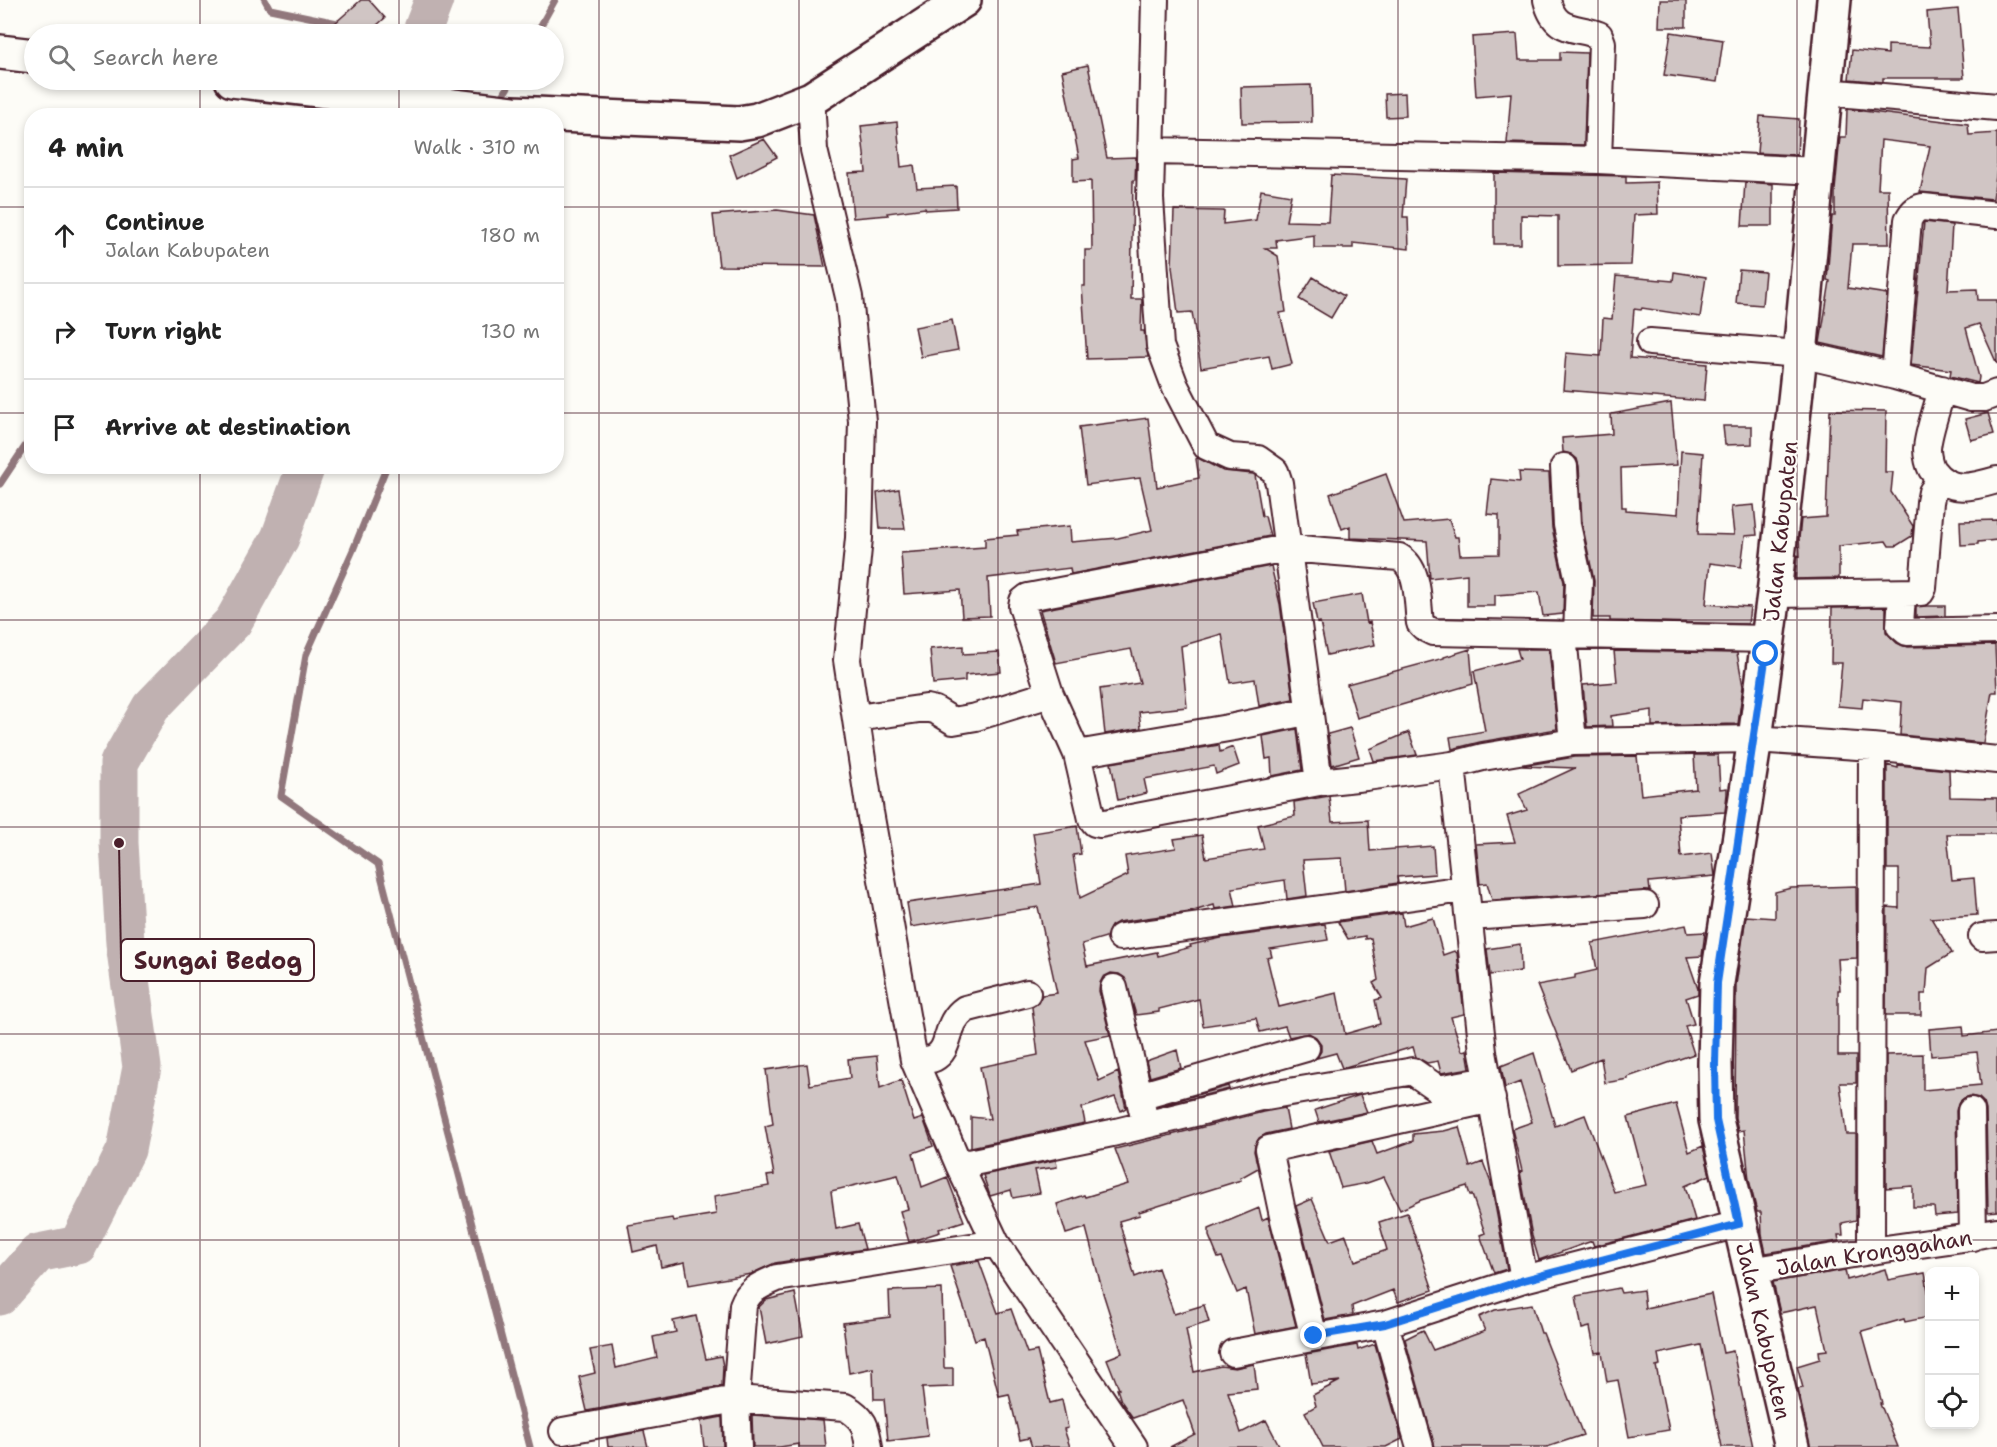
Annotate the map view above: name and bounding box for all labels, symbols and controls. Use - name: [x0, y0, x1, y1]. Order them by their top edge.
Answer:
- search box: [24, 24, 564, 90]
- icon: search: [45, 41, 78, 74]
- text: Search here: [93, 43, 219, 72]
- text: 4 min: [48, 130, 124, 165]
- text: Walk · 310 m: [414, 134, 540, 160]
- text: Continue: [105, 208, 205, 237]
- icon: ahead: [48, 219, 81, 252]
- text: 180 m: [480, 222, 540, 248]
- text: Jalan Kabupaten: [105, 237, 270, 263]
- icon: right: [48, 315, 81, 348]
- text: Turn right: [105, 317, 222, 346]
- text: 130 m: [481, 318, 540, 344]
- icon: arrive: [48, 411, 81, 444]
- text: Arrive at destination: [105, 413, 351, 442]
- street label: Jalan Kabupaten: [1757, 439, 1804, 623]
- route start: [1752, 640, 1778, 666]
- callout: Sungai Bedog: [121, 939, 314, 981]
- text: Sungai Bedog: [134, 945, 302, 977]
- street label: Jalan Kronggahan: [1774, 1223, 1974, 1282]
- street label: Jalan Kabupaten: [1729, 1240, 1798, 1423]
- map controls: [1925, 1267, 1979, 1429]
- button: +: [1925, 1267, 1979, 1321]
- button: −: [1925, 1321, 1979, 1375]
- route end: [1300, 1322, 1326, 1348]
- button: locate: [1925, 1375, 1979, 1429]

